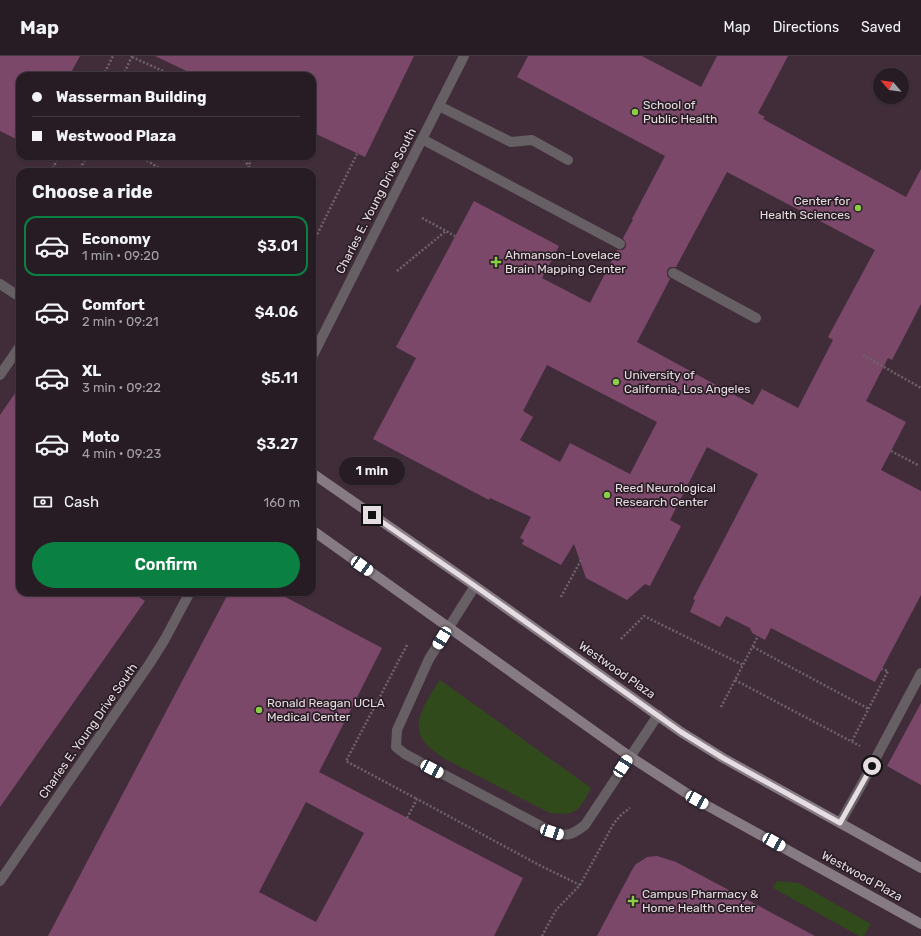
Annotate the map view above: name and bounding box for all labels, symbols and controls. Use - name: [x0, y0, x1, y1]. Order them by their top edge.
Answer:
- text: Map: [20, 16, 59, 39]
- text: Map: [724, 19, 751, 36]
- text: Directions: [773, 19, 839, 36]
- text: Saved: [861, 19, 901, 36]
- north arrow: [873, 68, 909, 104]
- map controls: [873, 68, 909, 104]
- text: Wasserman Building: [56, 88, 206, 106]
- place label: School of Public Health: [643, 98, 717, 126]
- marker: School of Public Health: [630, 107, 640, 117]
- street label: Charles E. Young Drive South: [333, 126, 419, 276]
- text: Westwood Plaza: [56, 127, 176, 145]
- text: Choose a ride: [32, 181, 153, 203]
- place label: Center for Health Sciences: [760, 194, 850, 222]
- marker: Center for Health Sciences: [853, 203, 863, 213]
- icon: car: [34, 228, 70, 264]
- text: Economy: [82, 230, 151, 248]
- text: $3.01: [257, 237, 298, 255]
- text: 1 min · 09:20: [82, 248, 159, 263]
- place label: Ahmanson-Lovelace Brain Mapping Center: [505, 248, 626, 276]
- marker: Ahmanson-Lovelace Brain Mapping Center: [490, 256, 502, 268]
- icon: car: [34, 294, 70, 330]
- text: Comfort: [82, 296, 145, 314]
- text: $4.06: [255, 303, 298, 321]
- text: 2 min · 09:21: [82, 314, 159, 329]
- icon: car: [34, 360, 70, 396]
- text: XL: [82, 362, 101, 380]
- place label: University of California, Los Angeles: [624, 368, 750, 396]
- text: $5.11: [261, 369, 298, 387]
- marker: University of California, Los Angeles: [611, 377, 621, 387]
- text: 3 min · 09:22: [82, 380, 161, 395]
- icon: car: [34, 426, 70, 462]
- text: Moto: [82, 428, 120, 446]
- text: $3.27: [256, 435, 298, 453]
- text: 4 min · 09:23: [82, 446, 161, 461]
- callout: 1 min: [339, 457, 405, 485]
- text: 1 min: [356, 463, 388, 478]
- place label: Reed Neurological Research Center: [615, 481, 716, 509]
- marker: Reed Neurological Research Center: [602, 490, 612, 500]
- icon: cash: [32, 491, 54, 513]
- text: Cash: [64, 493, 99, 511]
- text: 160 m: [264, 495, 300, 510]
- route end: [363, 506, 381, 524]
- button: Confirm: [32, 542, 300, 588]
- car: [349, 554, 375, 578]
- car: [431, 625, 453, 651]
- street label: Westwood Plaza: [576, 638, 658, 702]
- street label: Charles E. Young Drive South: [36, 661, 140, 801]
- place label: Ronald Reagan UCLA Medical Center: [267, 696, 385, 724]
- marker: Ronald Reagan UCLA Medical Center: [254, 705, 264, 715]
- car: [611, 753, 635, 779]
- route start: [863, 757, 881, 775]
- car: [419, 758, 445, 780]
- car: [684, 789, 710, 811]
- car: [539, 823, 565, 841]
- car: [761, 831, 787, 853]
- street label: Westwood Plaza: [819, 848, 905, 904]
- place label: Campus Pharmacy & Home Health Center: [642, 887, 759, 915]
- marker: Campus Pharmacy & Home Health Center: [627, 895, 639, 907]

